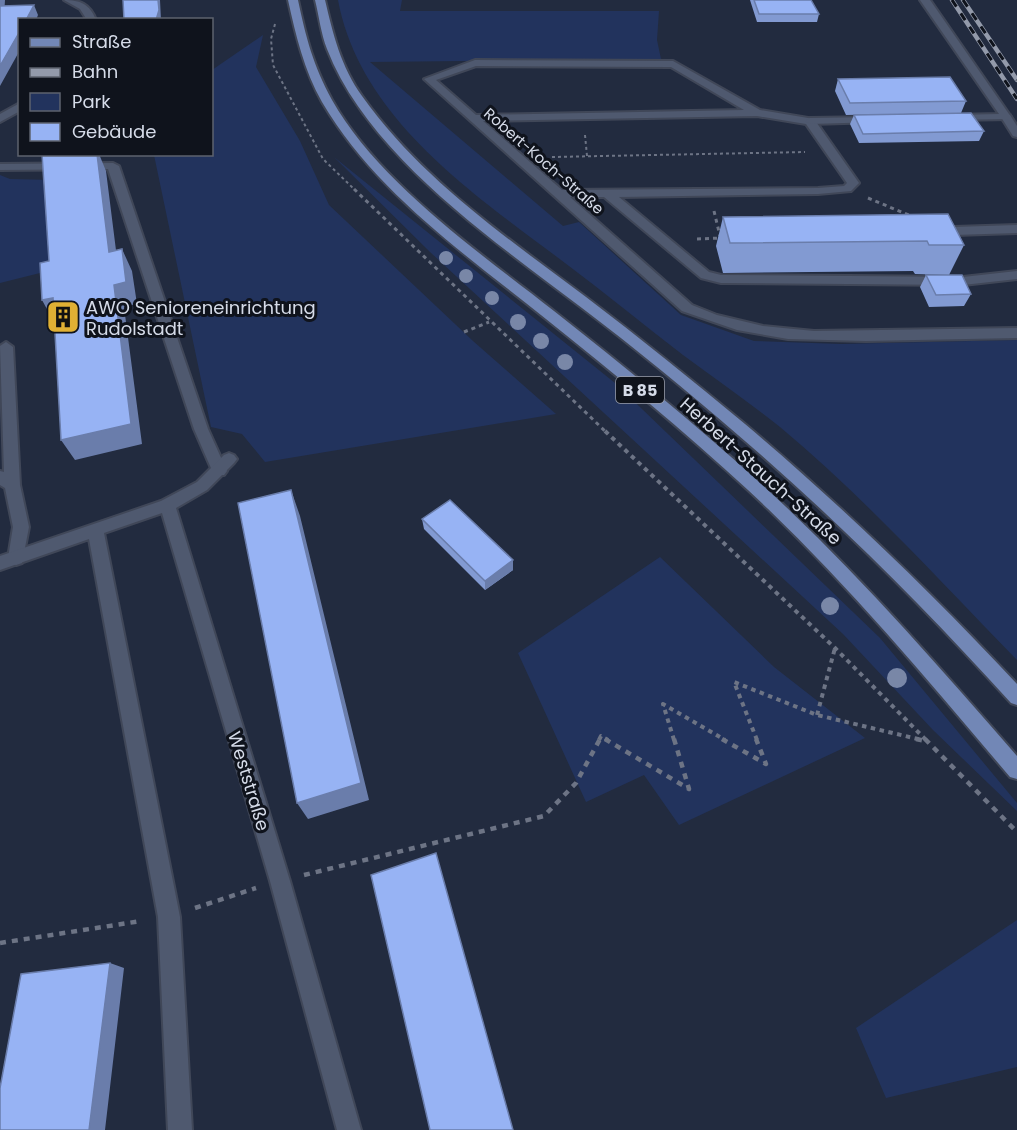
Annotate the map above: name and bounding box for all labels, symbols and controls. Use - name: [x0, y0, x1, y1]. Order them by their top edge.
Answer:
- legend: [18, 18, 213, 156]
- text: Straße: [72, 29, 131, 54]
- text: Bahn: [72, 59, 118, 84]
- text: Park: [72, 89, 111, 114]
- street label: Robert-Koch-Straße: [480, 103, 608, 219]
- text: Gebäude: [72, 119, 156, 144]
- place label: AWO Senioreneinrichtung Rudolstadt: [86, 295, 316, 341]
- building icon: AWO Senioreneinrichtung Rudolstadt: [45, 299, 81, 335]
- road number: B 85: [616, 377, 664, 403]
- street label: Herbert-Stauch-Straße: [675, 392, 847, 550]
- street label: Weststraße: [222, 728, 276, 834]

